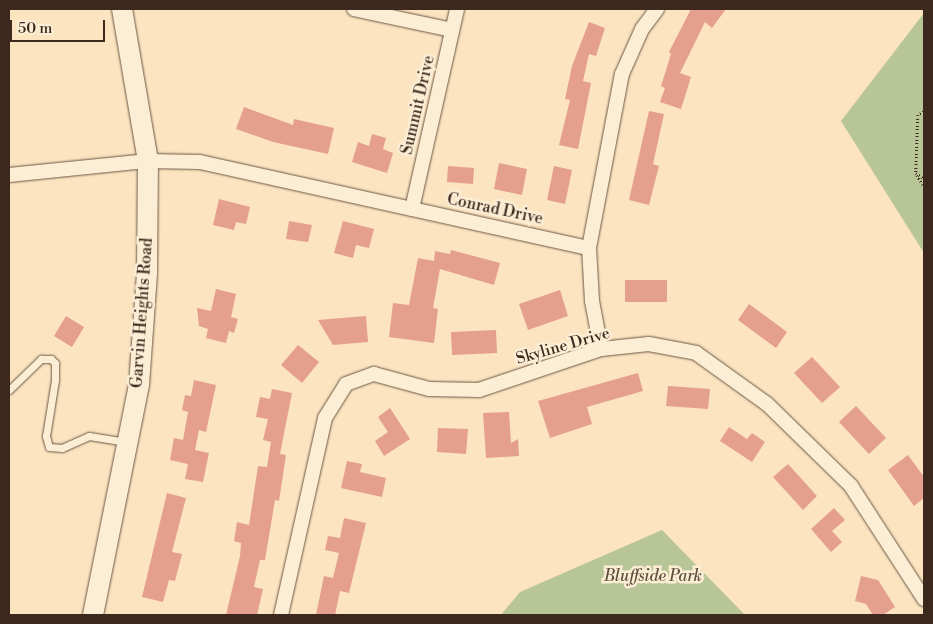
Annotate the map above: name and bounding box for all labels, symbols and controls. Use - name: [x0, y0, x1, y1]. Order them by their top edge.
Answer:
- scale bar: [12, 10, 108, 42]
- text: 50 m: [18, 19, 52, 38]
- street label: Summit Drive: [397, 54, 439, 156]
- street label: Conrad Drive: [445, 189, 545, 229]
- street label: Garvin Heights Road: [127, 237, 157, 389]
- street label: Skyline Drive: [514, 323, 612, 369]
- park label: Bluffside Park: [604, 566, 702, 586]

